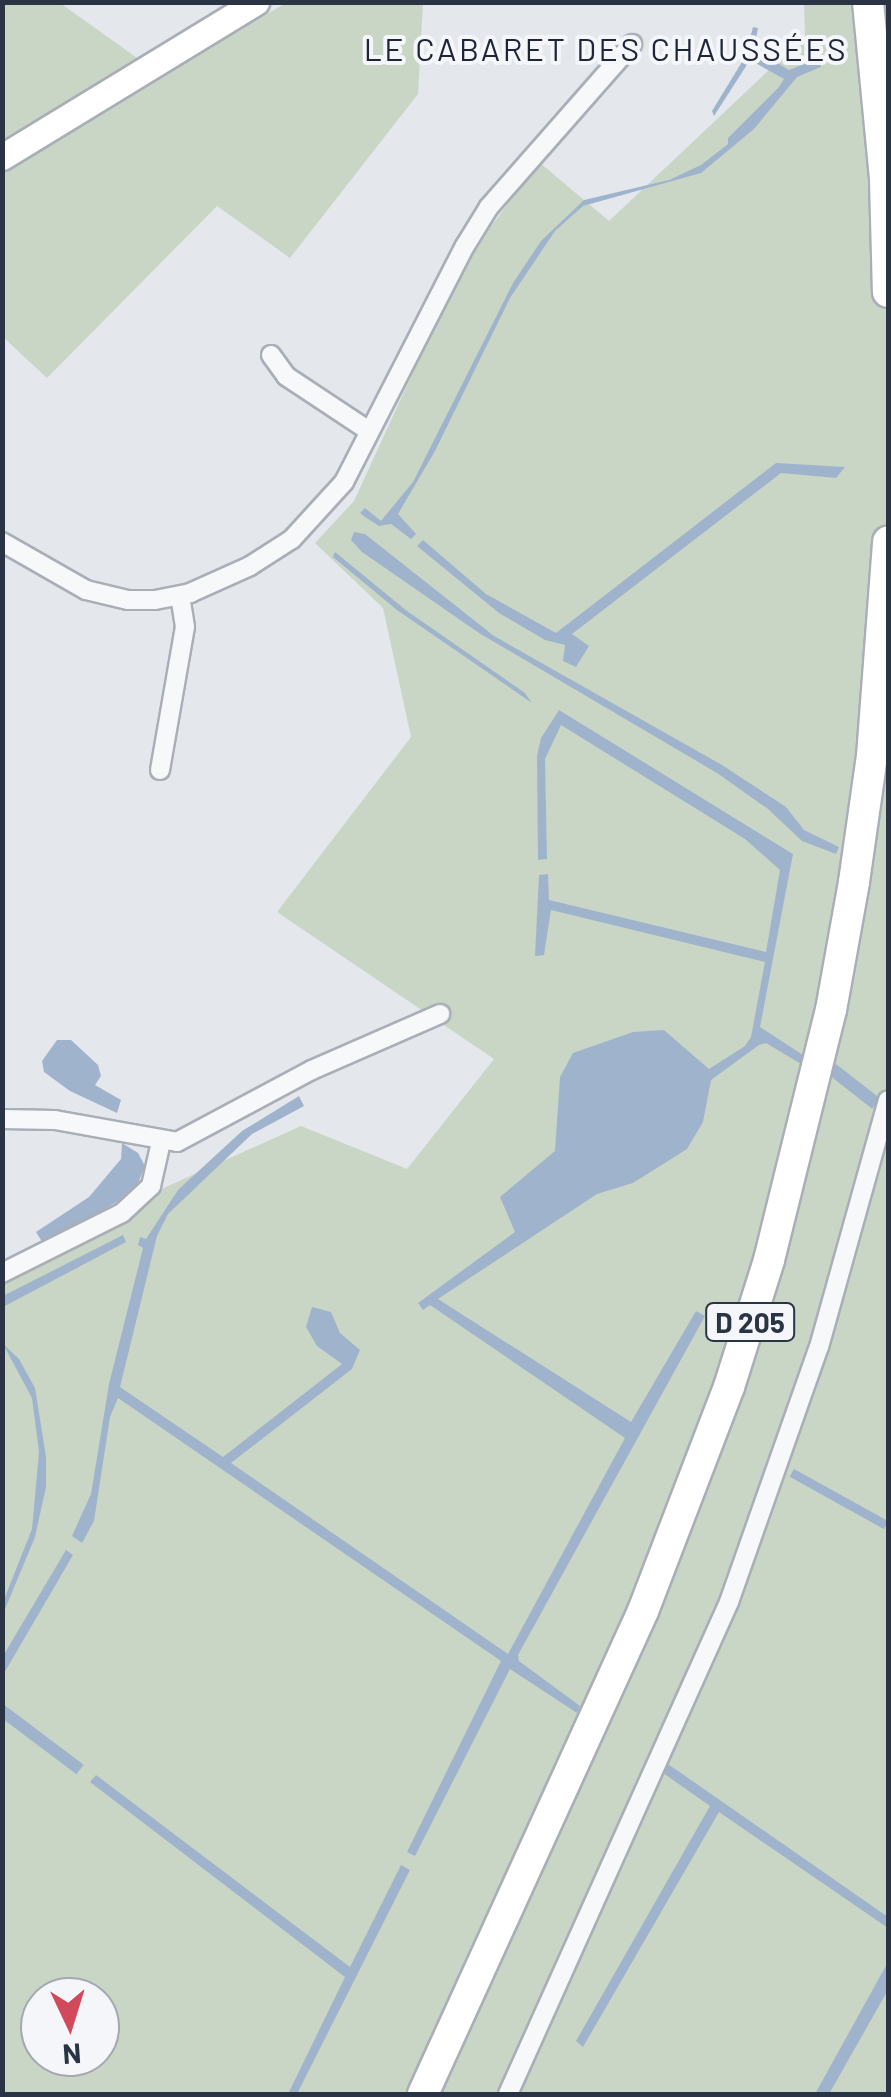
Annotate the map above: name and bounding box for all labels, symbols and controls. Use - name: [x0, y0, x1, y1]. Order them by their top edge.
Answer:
- district label: LE CABARET DES CHAUSSÉES: [364, 29, 848, 67]
- road number: D 205: [705, 1299, 795, 1345]
- north arrow: [20, 1977, 120, 2077]
- text: N: [61, 2037, 82, 2073]

